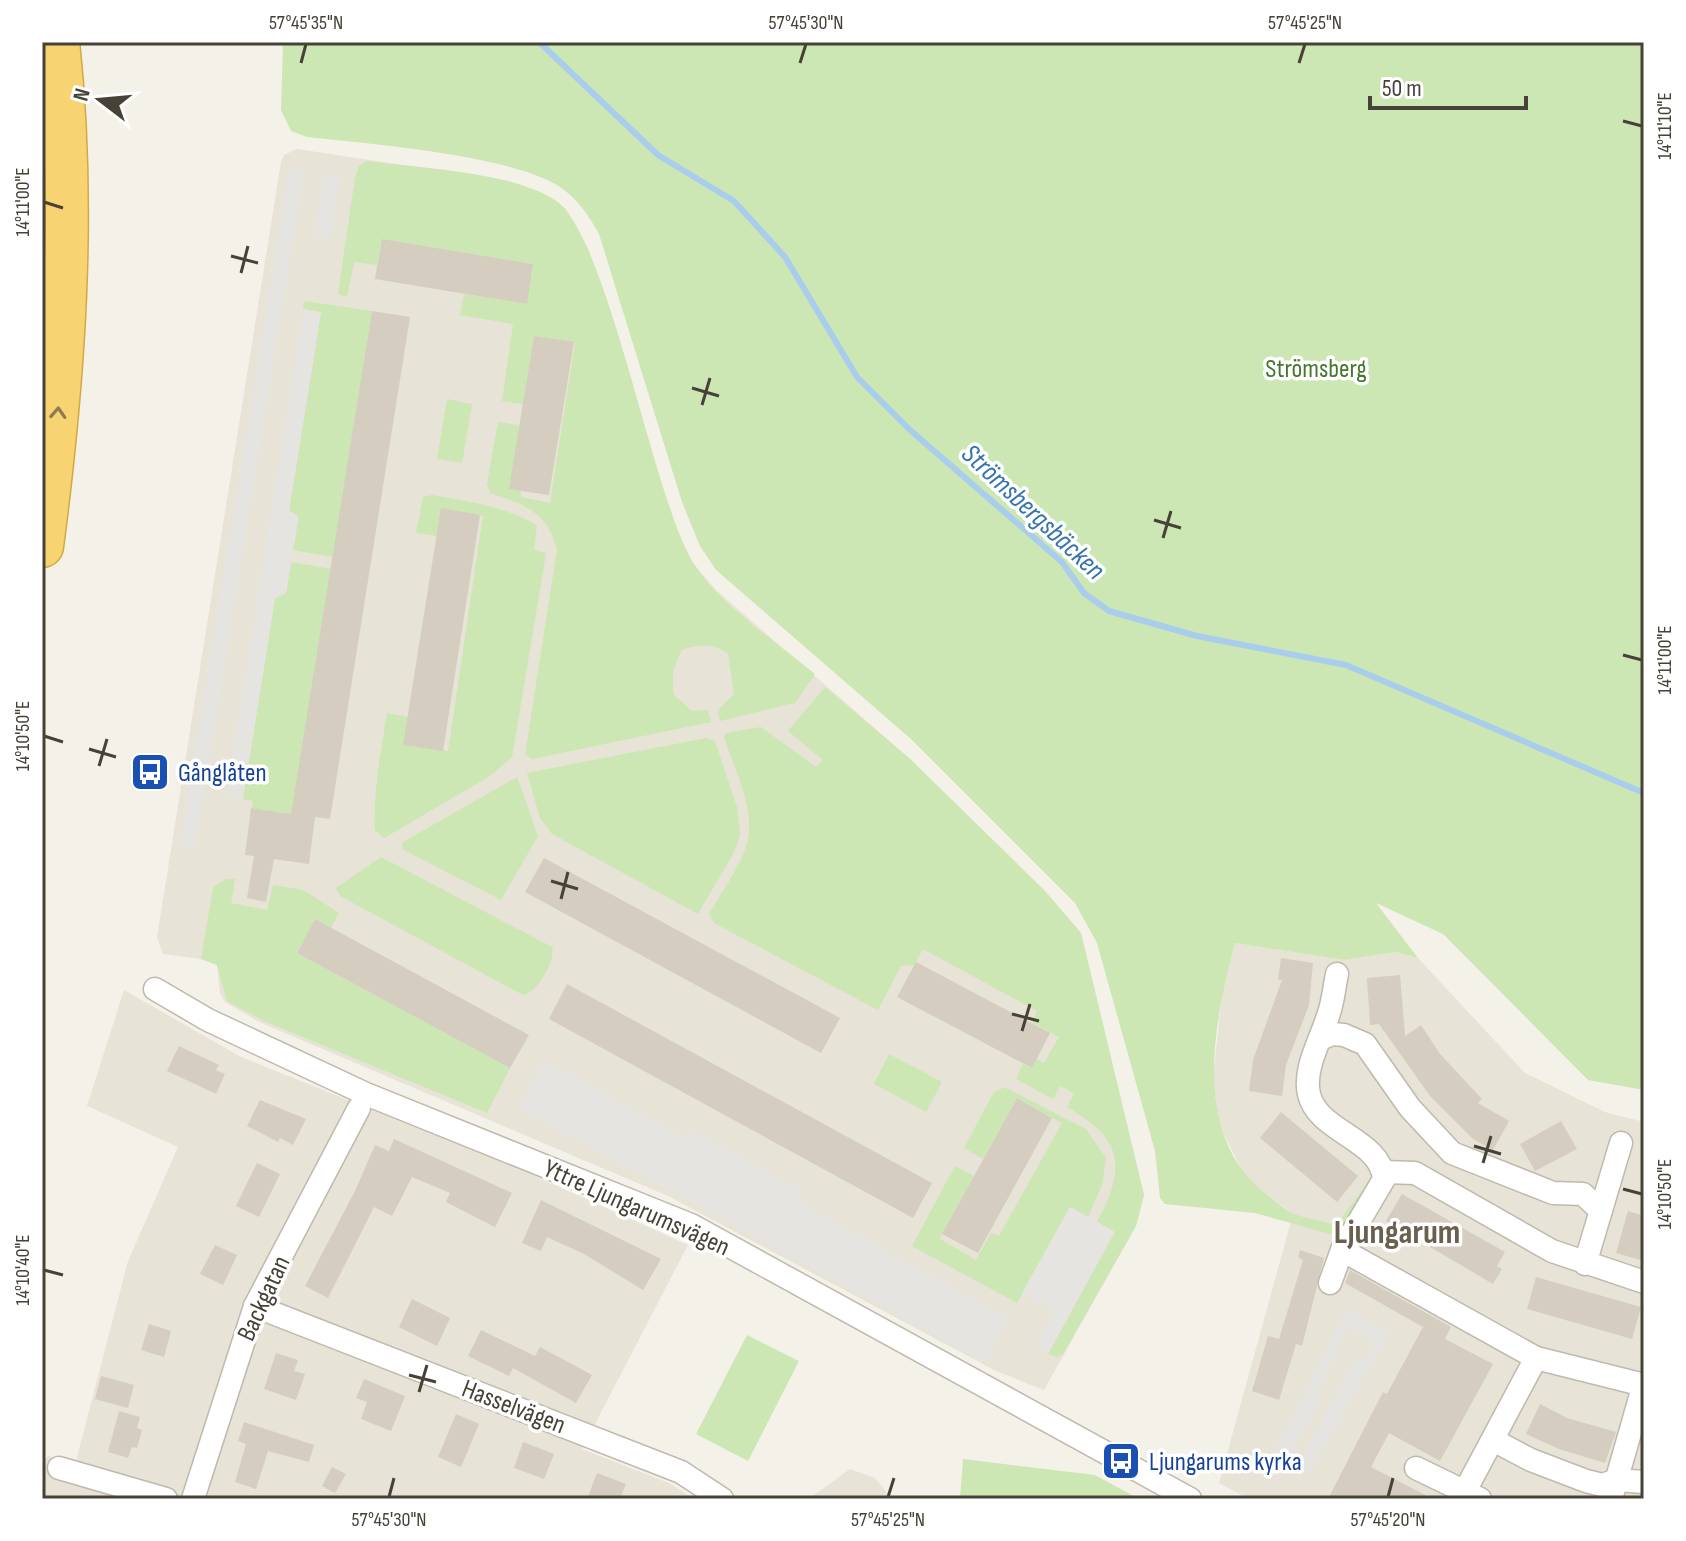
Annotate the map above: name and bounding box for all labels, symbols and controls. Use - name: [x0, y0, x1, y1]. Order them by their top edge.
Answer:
- text: 57°45'35"N: [269, 11, 343, 35]
- text: 57°45'30"N: [768, 11, 844, 35]
- text: 57°45'25"N: [1268, 11, 1342, 35]
- north arrow: [60, 60, 140, 140]
- scale bar: [1370, 60, 1526, 110]
- text: 50 m: [1382, 74, 1422, 103]
- text: N: [68, 86, 97, 104]
- text: 14°11'10"E: [1653, 92, 1677, 160]
- text: 14°11'00"E: [11, 167, 35, 237]
- park label: Strömsberg: [1265, 354, 1367, 385]
- one-way arrow: [49, 406, 66, 419]
- water label: Strömsbergsbäcken: [955, 437, 1112, 587]
- text: 14°11'00"E: [1653, 625, 1677, 695]
- text: 14°10'50"E: [11, 701, 35, 771]
- bus stop icon: Gånglåten: [129, 751, 171, 793]
- place label: Gånglåten: [178, 758, 267, 789]
- street label: Yttre Ljungarumsvägen: [538, 1153, 734, 1263]
- text: 14°10'50"E: [1653, 1159, 1677, 1229]
- district label: Ljungarum: [1334, 1212, 1460, 1253]
- text: 14°10'40"E: [11, 1235, 35, 1306]
- street label: Backgatan: [231, 1251, 298, 1346]
- street label: Hasselvägen: [457, 1374, 570, 1441]
- bus stop icon: Ljungarums kyrka: [1100, 1440, 1142, 1482]
- place label: Ljungarums kyrka: [1149, 1447, 1302, 1478]
- text: 57°45'30"N: [351, 1508, 427, 1532]
- text: 57°45'25"N: [851, 1508, 925, 1532]
- text: 57°45'20"N: [1351, 1508, 1425, 1532]

